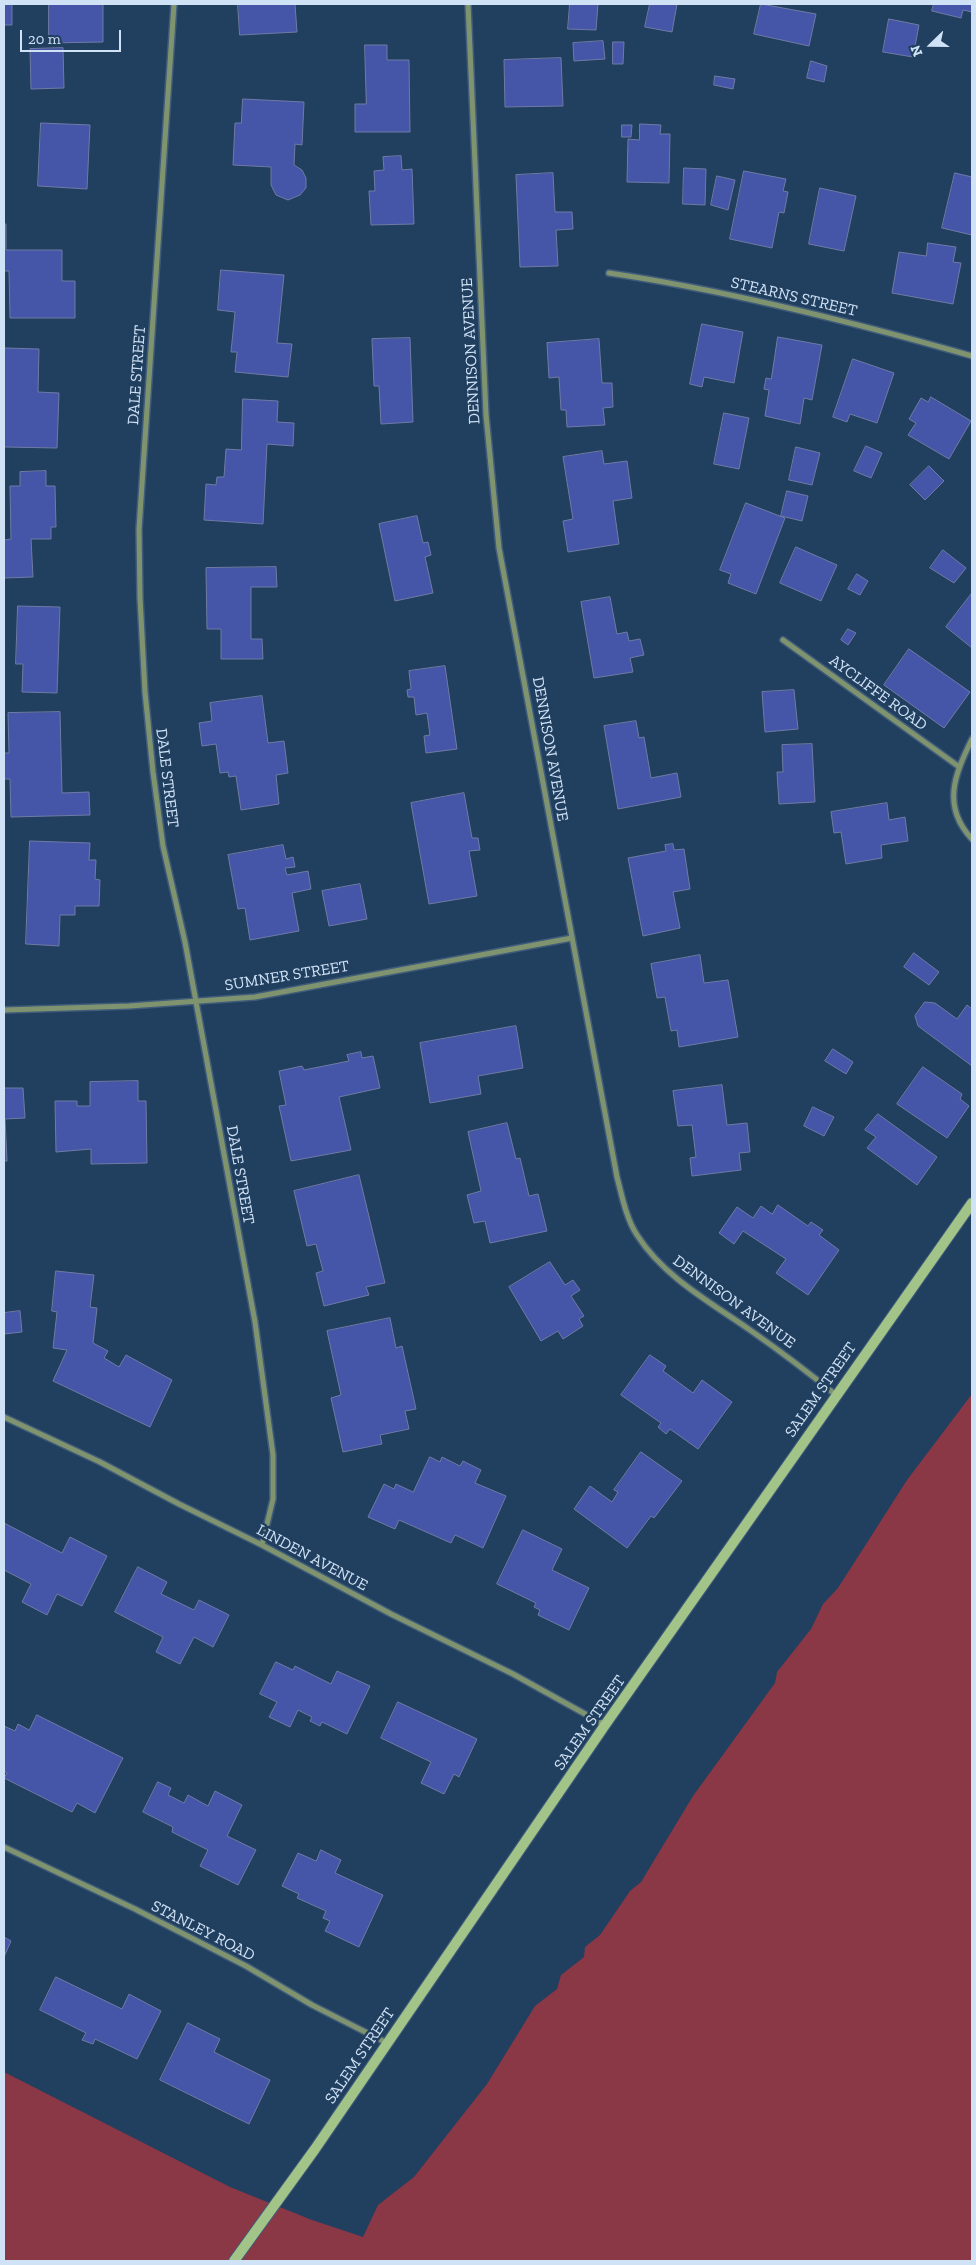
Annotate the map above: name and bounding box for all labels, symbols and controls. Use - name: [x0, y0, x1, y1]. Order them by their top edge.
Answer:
- scale bar: [22, 20, 124, 52]
- north arrow: [906, 20, 956, 70]
- text: 20 m: [28, 30, 61, 48]
- text: N: [907, 43, 927, 59]
- street label: STEARNS STREET: [729, 273, 859, 321]
- street label: DENNISON AVENUE: [458, 277, 484, 425]
- street label: DALE STREET: [124, 324, 150, 426]
- street label: AYCLIFFE ROAD: [825, 651, 931, 735]
- street label: DENNISON AVENUE: [528, 675, 572, 823]
- street label: DALE STREET: [151, 727, 183, 829]
- street label: SUMNER STREET: [223, 957, 351, 995]
- street label: DALE STREET: [222, 1124, 258, 1226]
- street label: DENNISON AVENUE: [669, 1251, 799, 1353]
- street label: SALEM STREET: [781, 1339, 861, 1441]
- street label: LINDEN AVENUE: [253, 1521, 371, 1595]
- street label: SALEM STREET: [550, 1672, 630, 1774]
- street label: STANLEY ROAD: [148, 1897, 258, 1965]
- street label: SALEM STREET: [321, 2004, 399, 2108]

